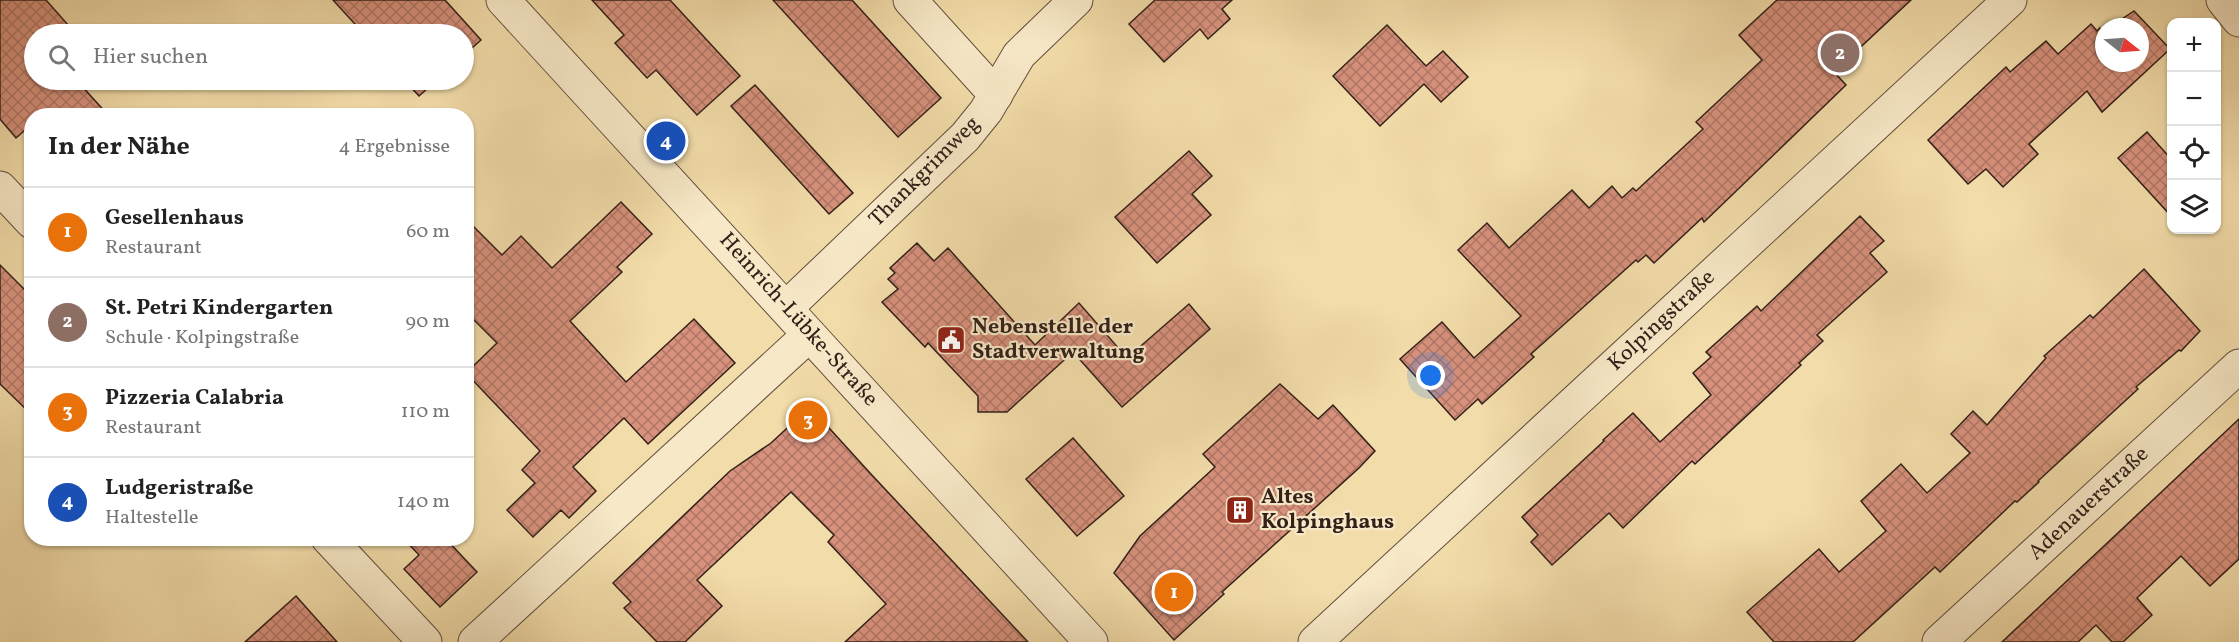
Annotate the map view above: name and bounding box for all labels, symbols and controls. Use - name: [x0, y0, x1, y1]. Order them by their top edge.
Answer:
- north arrow: [2095, 18, 2149, 72]
- map controls: [2167, 18, 2221, 234]
- button: +: [2167, 18, 2221, 72]
- search box: [24, 24, 474, 90]
- pin: 2: [1820, 31, 1860, 76]
- icon: search: [45, 41, 78, 74]
- text: Hier suchen: [93, 42, 208, 73]
- button: −: [2167, 72, 2221, 126]
- street label: Thankgrimweg: [862, 109, 988, 235]
- pin: 4: [646, 118, 686, 164]
- button: locate: [2167, 126, 2221, 180]
- text: In der Nähe: [48, 129, 190, 165]
- text: 4 Ergebnisse: [338, 133, 450, 161]
- button: layers: [2167, 180, 2221, 234]
- text: Gesellenhaus: [105, 203, 244, 234]
- text: 1: [63, 218, 72, 246]
- text: 60 m: [406, 218, 450, 246]
- street label: Heinrich-Lübke-Straße: [711, 226, 885, 414]
- text: Restaurant: [105, 234, 202, 262]
- street label: Kolpingstraße: [1601, 263, 1723, 379]
- text: St. Petri Kindergarten: [105, 293, 333, 324]
- text: 2: [62, 308, 73, 336]
- text: 90 m: [406, 308, 450, 336]
- place label: Nebenstelle der Stadtverwaltung: [972, 312, 1145, 368]
- text: Schule · Kolpingstraße: [105, 324, 299, 352]
- public building icon: Nebenstelle der Stadtverwaltung: [935, 324, 967, 356]
- your location: [1416, 361, 1445, 390]
- text: Pizzeria Calabria: [105, 383, 284, 414]
- text: 3: [62, 398, 73, 426]
- text: 110 m: [401, 398, 450, 426]
- pin: 3: [788, 398, 828, 442]
- text: Restaurant: [105, 414, 202, 442]
- street label: Adenauerstraße: [2022, 440, 2156, 568]
- text: Ludgeristraße: [105, 473, 254, 504]
- place label: Altes Kolpinghaus: [1261, 482, 1394, 538]
- text: 4: [61, 488, 74, 516]
- text: 140 m: [397, 488, 450, 516]
- building icon: Altes Kolpinghaus: [1224, 494, 1256, 526]
- text: Haltestelle: [105, 504, 199, 532]
- pin: 1: [1154, 570, 1194, 614]

